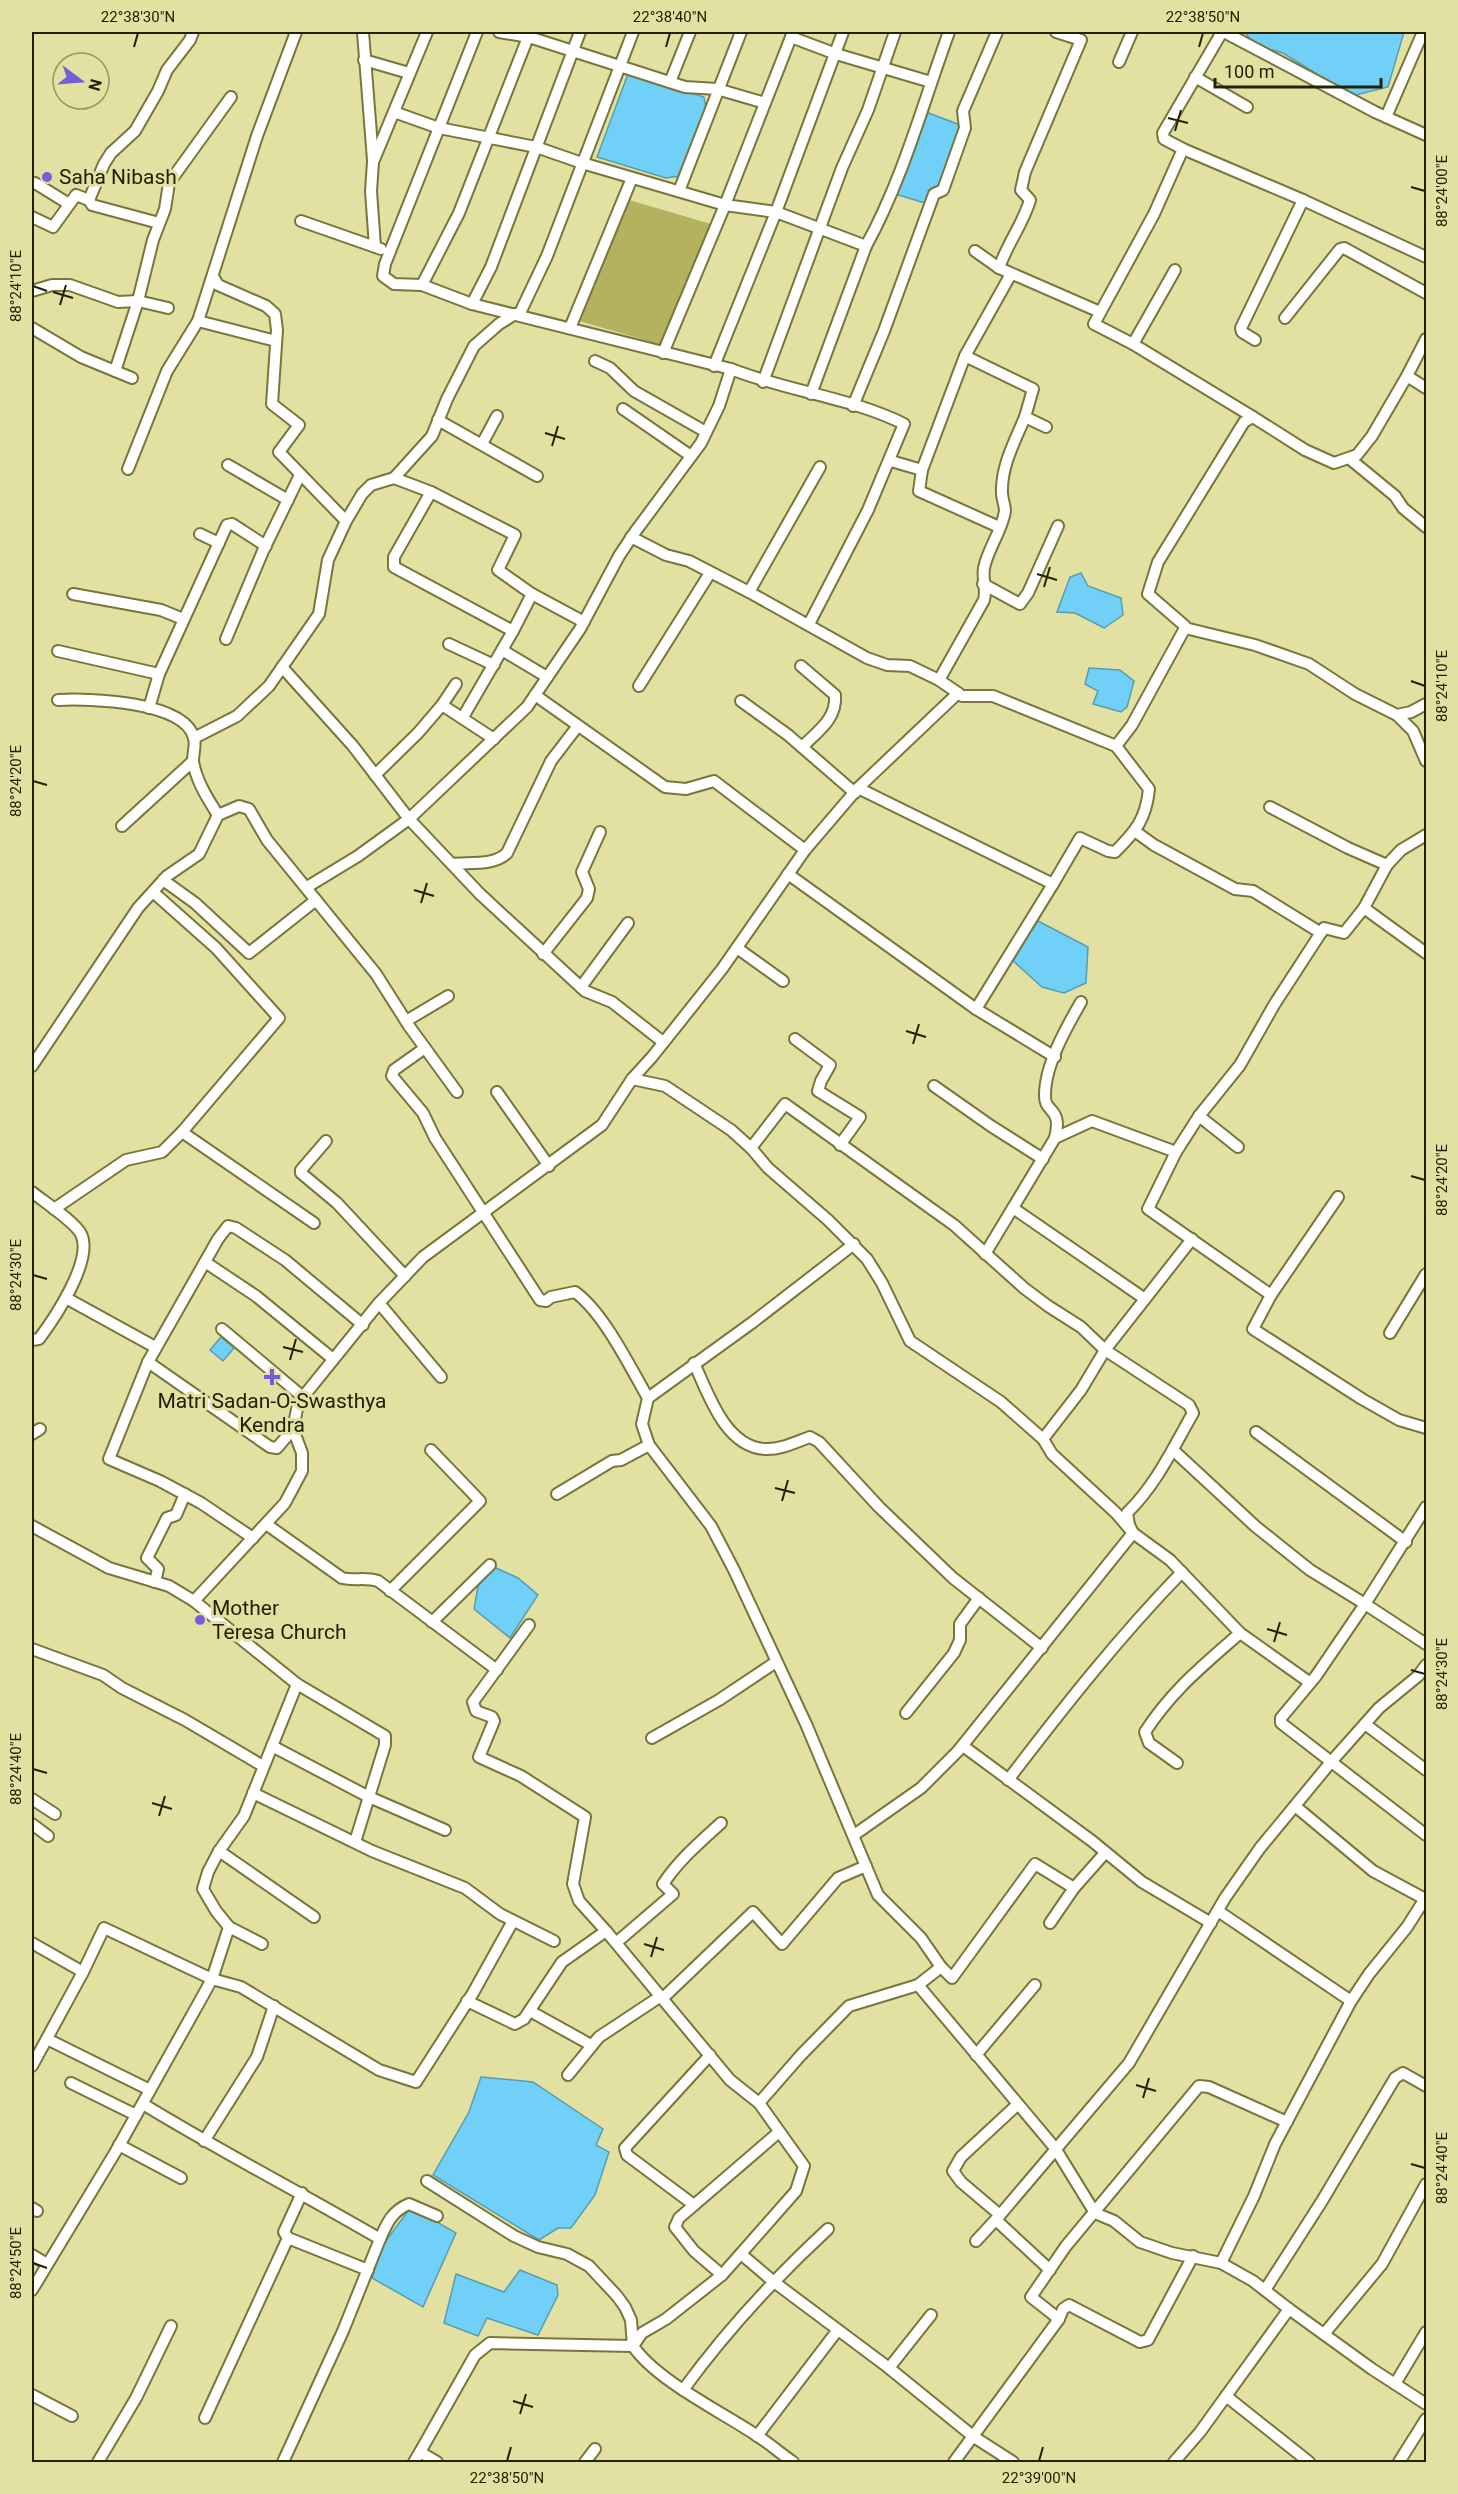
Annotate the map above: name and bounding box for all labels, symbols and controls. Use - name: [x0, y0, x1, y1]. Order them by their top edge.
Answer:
- text: 22°38'30"N: [101, 8, 175, 26]
- text: 22°38'40"N: [633, 8, 707, 26]
- text: 22°38'50"N: [1166, 8, 1240, 26]
- north arrow: [51, 51, 111, 111]
- scale bar: [1215, 51, 1382, 89]
- text: 100 m: [1224, 61, 1275, 82]
- text: N: [84, 77, 106, 93]
- text: 88°24'00"E: [1433, 154, 1451, 227]
- place label: Saha Nibash: [59, 165, 177, 189]
- marker: Saha Nibash: [40, 170, 54, 184]
- text: 88°24'10"E: [7, 249, 25, 322]
- text: 88°24'10"E: [1433, 649, 1451, 722]
- text: 88°24'20"E: [7, 744, 25, 817]
- text: 88°24'20"E: [1433, 1143, 1451, 1216]
- text: 88°24'30"E: [7, 1238, 25, 1311]
- marker: Matri Sadan-O-Swasthya Kendra: [263, 1368, 281, 1386]
- place label: Matri Sadan-O-Swasthya Kendra: [157, 1389, 387, 1437]
- place label: Mother Teresa Church: [212, 1596, 346, 1644]
- marker: Mother Teresa Church: [193, 1613, 207, 1627]
- text: 88°24'30"E: [1433, 1637, 1451, 1710]
- text: 88°24'40"E: [7, 1732, 25, 1805]
- text: 88°24'40"E: [1433, 2131, 1451, 2204]
- text: 88°24'50"E: [7, 2226, 25, 2299]
- text: 22°38'50"N: [470, 2469, 544, 2487]
- text: 22°39'00"N: [1002, 2469, 1076, 2487]

